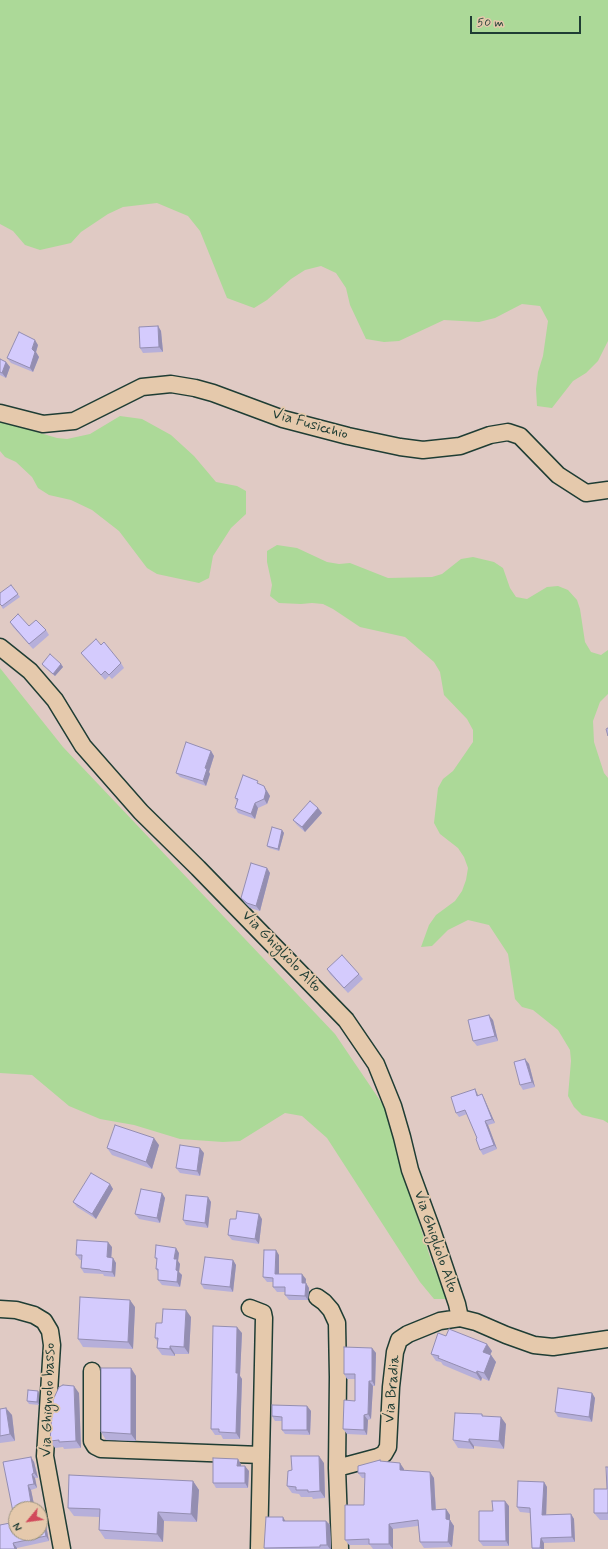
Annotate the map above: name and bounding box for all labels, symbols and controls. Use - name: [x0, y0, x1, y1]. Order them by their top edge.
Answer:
- scale bar: [472, 8, 583, 34]
- text: 50 m: [477, 15, 504, 31]
- street label: Via Fusicchio: [270, 406, 350, 444]
- street label: Via Ghigliolo Alto: [237, 907, 325, 997]
- street label: Via Ghigliolo Alto: [409, 1189, 461, 1295]
- street label: Via Ghignolo basso: [38, 1343, 60, 1457]
- street label: Via Bradia: [381, 1354, 405, 1424]
- north arrow: [8, 1501, 48, 1541]
- text: N: [10, 1520, 26, 1533]

